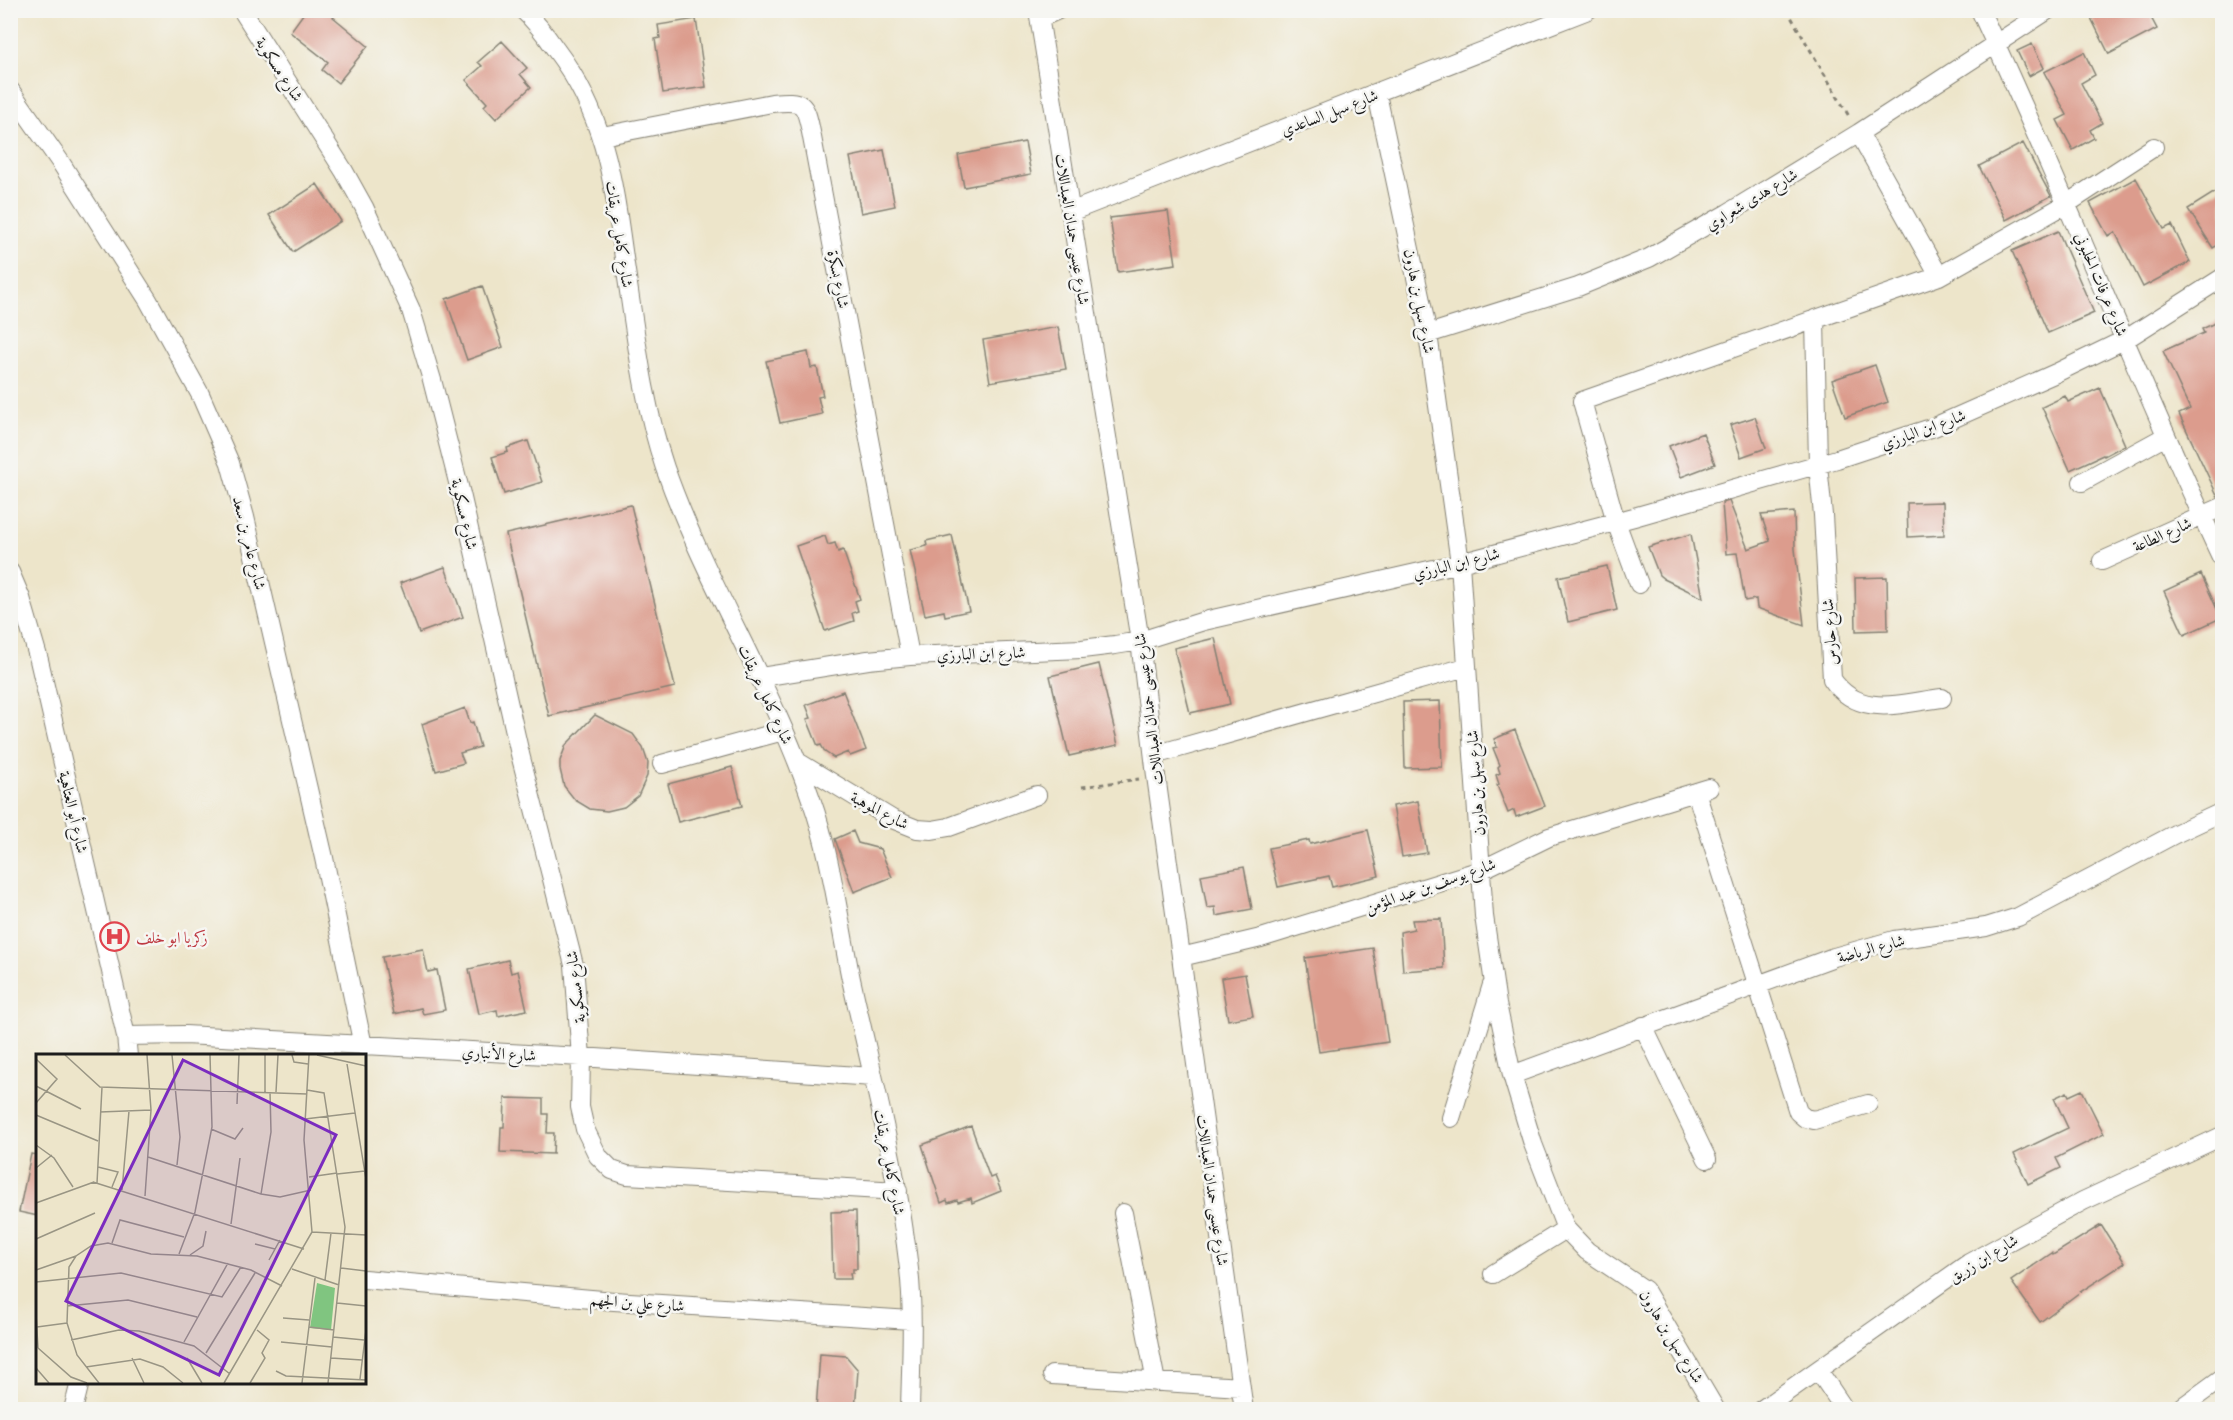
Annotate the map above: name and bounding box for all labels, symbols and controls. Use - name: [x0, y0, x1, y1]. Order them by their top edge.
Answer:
- street label: شارع مسكوية: [249, 34, 307, 107]
- street label: شارع سهل الساعدي: [1278, 85, 1382, 144]
- street label: شارع عيسى حمدان العبداللات: [1047, 152, 1094, 307]
- street label: شارع هدى شعراوي: [1702, 164, 1803, 238]
- street label: شارع كامل عريقات: [598, 179, 637, 289]
- street label: شارع عرفات الحلبوني: [2067, 229, 2132, 341]
- street label: شارع سهل بن هارون: [1396, 247, 1439, 356]
- street label: شارع بسكرة: [820, 248, 853, 311]
- street label: شارع ابن البارزي: [1878, 405, 1970, 457]
- street label: شارع مسكوية: [443, 477, 482, 552]
- street label: شارع عامر بن سعد: [225, 494, 270, 593]
- street label: شارع الطاعة: [2130, 513, 2196, 559]
- street label: شارع ابن البارزي: [1411, 544, 1503, 587]
- street label: شارع حارس: [1818, 598, 1845, 666]
- street label: شارع عيسى حمدان العبداللات: [1130, 631, 1171, 786]
- street label: شارع كامل عريقات: [731, 641, 797, 749]
- street label: شارع ابن البارزي: [936, 642, 1026, 669]
- street label: شارع سهل بن هارون: [1462, 729, 1493, 837]
- street label: شارع أبو العتاهية: [51, 769, 94, 856]
- street label: شارع الموهبة: [846, 787, 912, 837]
- street label: شارع يوسف بن عبد المؤمن: [1362, 854, 1499, 921]
- hospital icon: زكريا ابو خلف: [99, 921, 131, 953]
- place label: زكريا ابو خلف: [136, 928, 208, 948]
- street label: شارع الرياضة: [1835, 930, 1908, 970]
- street label: شارع مسكوية: [562, 949, 593, 1024]
- street label: شارع الأنباري: [461, 1040, 537, 1069]
- inset map: [36, 1054, 366, 1384]
- street label: شارع كامل عريقات: [866, 1107, 909, 1218]
- street label: شارع عيسى حمدان العبداللات: [1188, 1113, 1233, 1268]
- street label: شارع ابن زريق: [1945, 1230, 2023, 1290]
- street label: شارع سهل بن هارون: [1632, 1286, 1708, 1388]
- street label: شارع علي بن الجهم: [588, 1290, 685, 1321]

